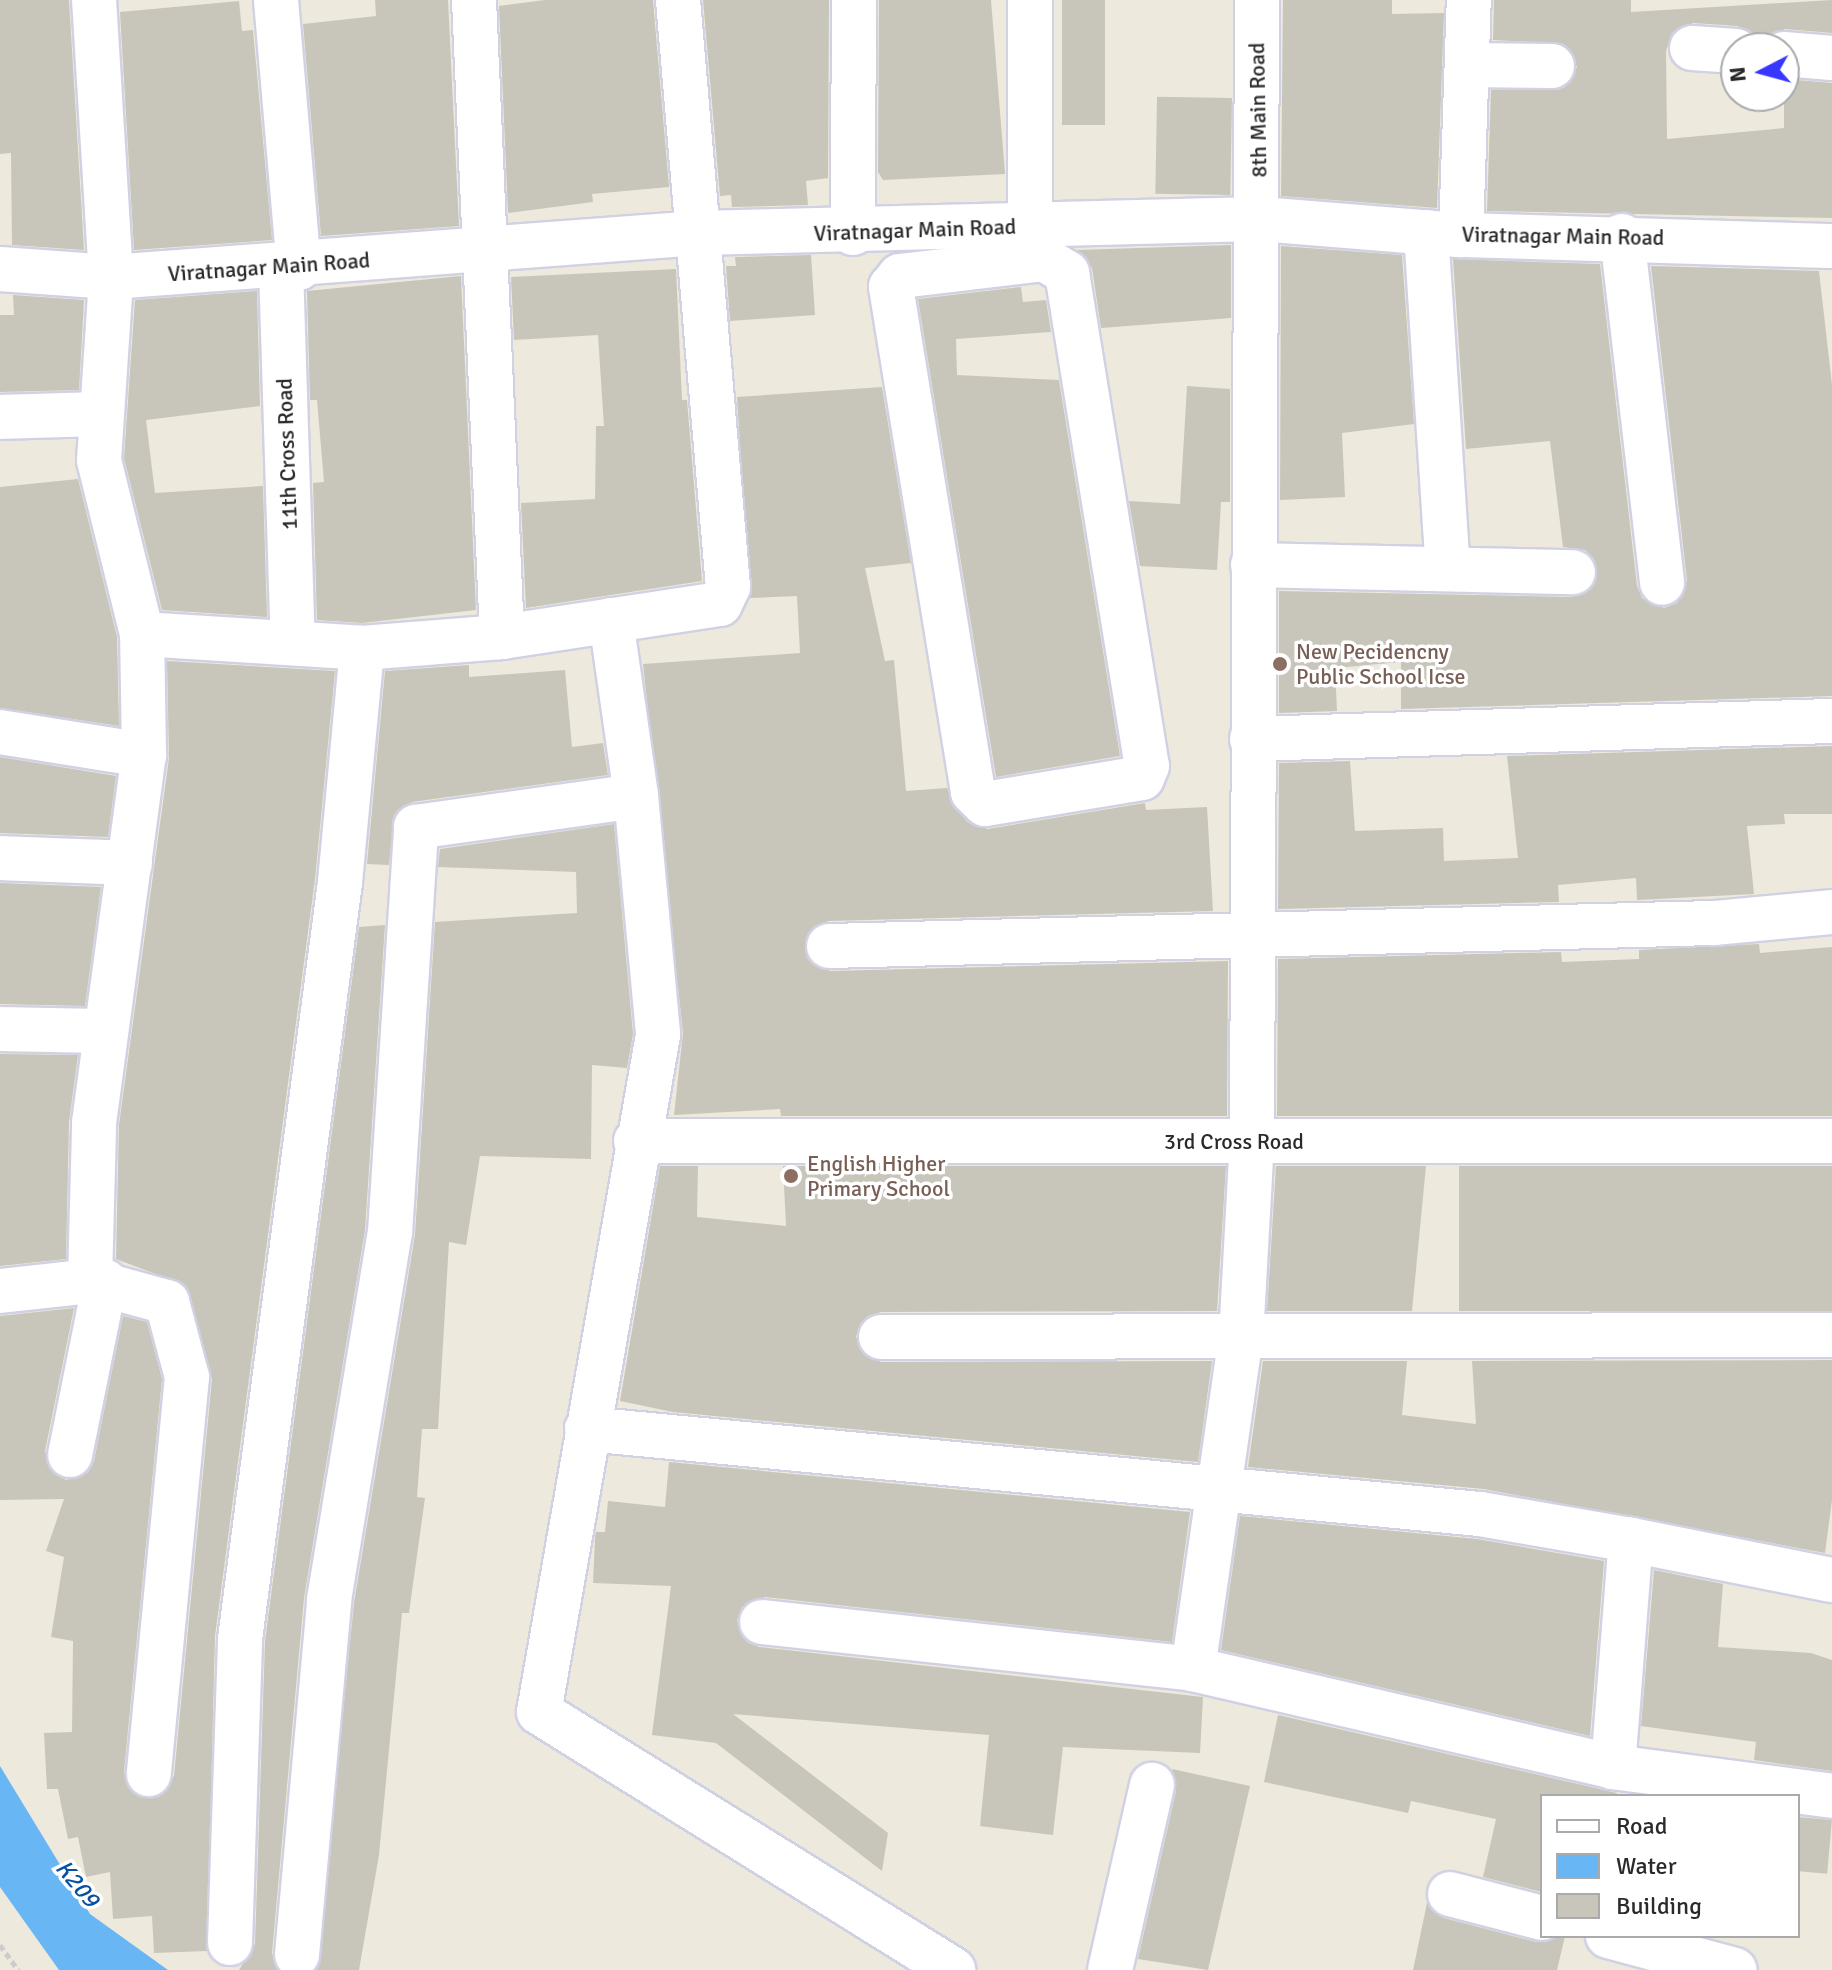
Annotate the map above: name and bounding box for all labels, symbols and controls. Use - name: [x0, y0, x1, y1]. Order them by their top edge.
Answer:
- north arrow: [1720, 32, 1800, 112]
- street label: 8th Main Road: [1244, 42, 1272, 178]
- text: N: [1723, 65, 1752, 83]
- street label: Viratnagar Main Road: [813, 213, 1017, 247]
- street label: Viratnagar Main Road: [1461, 221, 1665, 251]
- street label: Viratnagar Main Road: [167, 247, 371, 287]
- street label: 11th Cross Road: [271, 378, 303, 530]
- place label: New Pecidencny Public School Icse: [1296, 638, 1466, 690]
- marker: New Pecidencny Public School Icse: [1271, 655, 1289, 673]
- street label: 3rd Cross Road: [1164, 1129, 1304, 1155]
- place label: English Higher Primary School: [807, 1150, 950, 1202]
- marker: English Higher Primary School: [782, 1167, 800, 1185]
- legend: [1540, 1794, 1800, 1938]
- text: Road: [1616, 1811, 1667, 1841]
- text: Water: [1616, 1851, 1676, 1881]
- water label: K209: [49, 1854, 105, 1914]
- text: Building: [1616, 1891, 1702, 1921]

